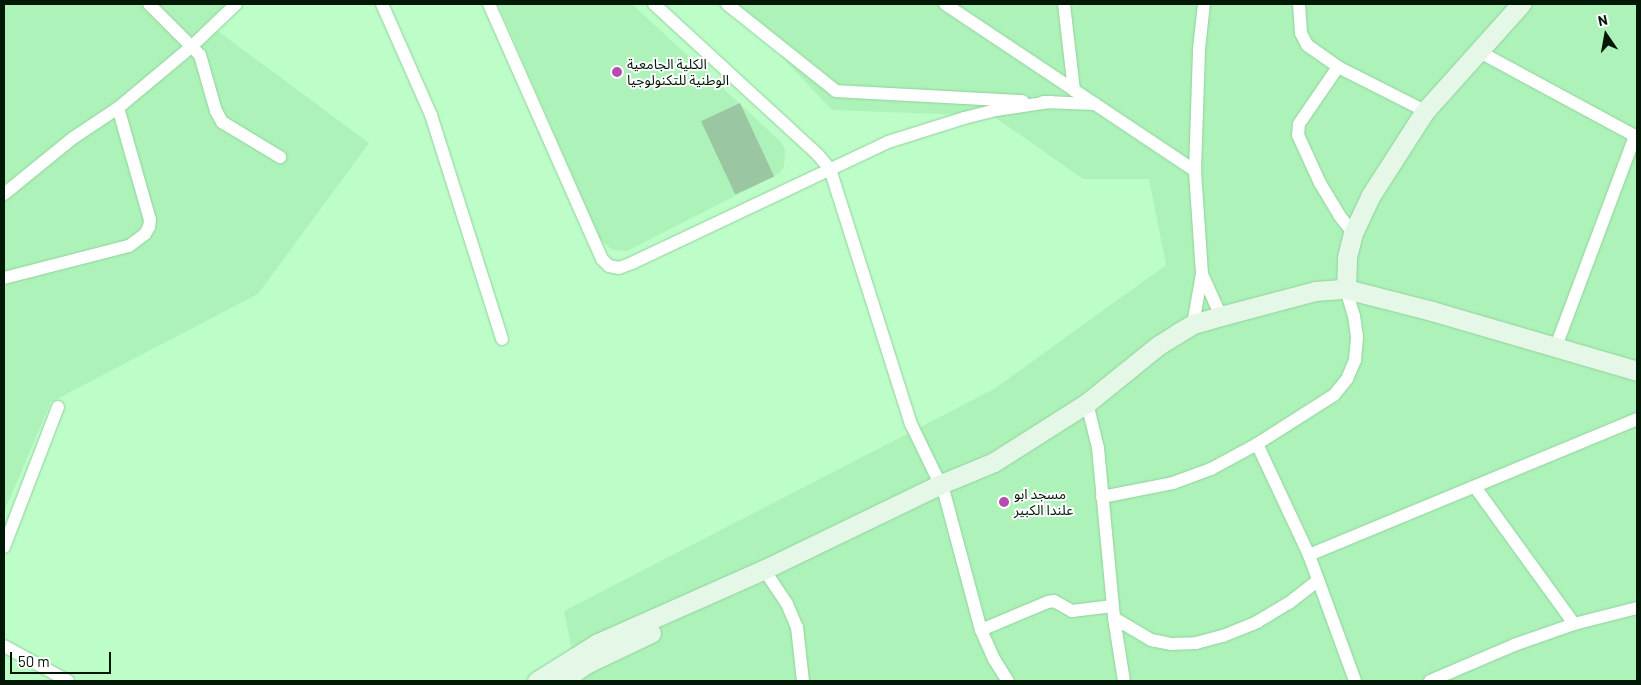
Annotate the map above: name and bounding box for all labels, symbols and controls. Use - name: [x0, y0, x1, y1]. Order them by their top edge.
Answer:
- north arrow: [1581, 10, 1631, 60]
- text: N: [1596, 11, 1609, 29]
- place label: الكلية الجامعية الوطنية للتكنولوجيا: [627, 56, 729, 88]
- marker: الكلية الجامعية الوطنية للتكنولوجيا: [611, 66, 623, 78]
- place label: مسجد ابو علندا الكبير: [1014, 486, 1073, 518]
- marker: مسجد ابو علندا الكبير: [998, 496, 1010, 508]
- scale bar: [12, 642, 114, 674]
- text: 50 m: [18, 652, 50, 670]

